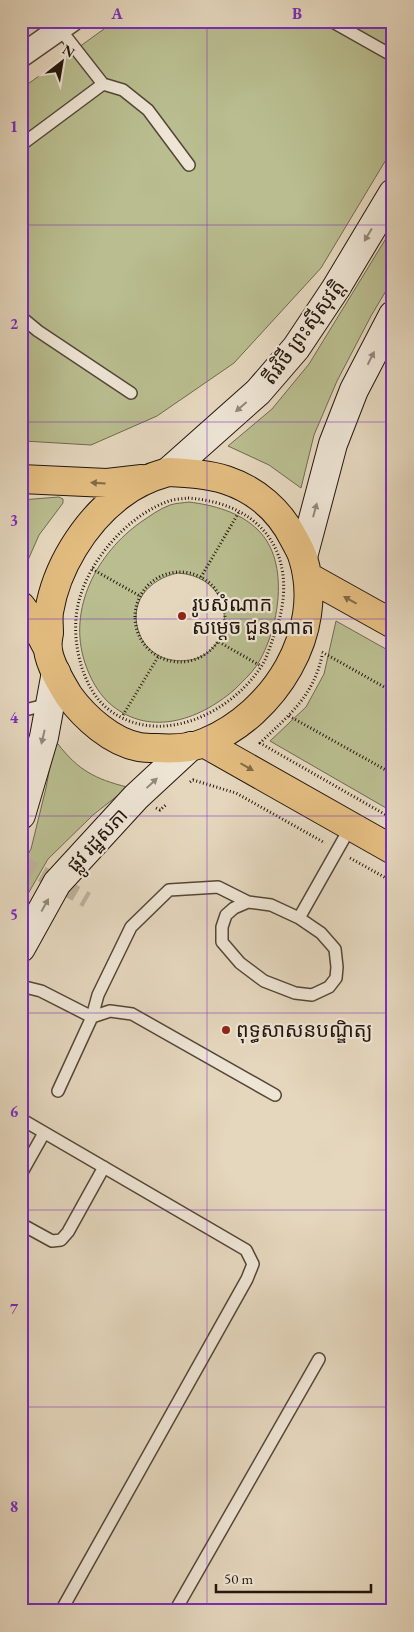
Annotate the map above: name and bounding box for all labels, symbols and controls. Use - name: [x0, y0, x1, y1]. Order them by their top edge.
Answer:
- text: A: [110, 3, 123, 24]
- text: B: [292, 3, 302, 24]
- north arrow: [38, 38, 88, 88]
- text: N: [59, 40, 79, 62]
- text: 1: [10, 116, 18, 137]
- one-way arrow: [363, 228, 372, 241]
- street label: តីរវិថី ព្រះស៊ីសុវត្តិ: [256, 274, 350, 390]
- text: 2: [10, 313, 19, 334]
- one-way arrow: [367, 350, 375, 365]
- one-way arrow: [235, 402, 248, 413]
- one-way arrow: [89, 478, 105, 486]
- one-way arrow: [312, 502, 320, 517]
- text: 3: [10, 510, 18, 531]
- place label: រូបសំណាក សម្ដេច ជួនណាត: [192, 591, 314, 640]
- one-way arrow: [344, 596, 357, 605]
- marker: រូបសំណាក សម្ដេច ជួនណាត: [176, 610, 188, 622]
- text: 4: [10, 707, 19, 728]
- one-way arrow: [39, 730, 47, 745]
- one-way arrow: [239, 763, 254, 771]
- one-way arrow: [145, 777, 157, 789]
- street label: ផ្លូវ រដ្ឋសភា: [61, 802, 138, 882]
- one-way arrow: [41, 898, 50, 912]
- text: 5: [10, 904, 18, 925]
- place label: ពុទ្ធសាសនបណ្ឌិត្យ: [236, 1017, 372, 1044]
- marker: ពុទ្ធសាសនបណ្ឌិត្យ: [220, 1024, 232, 1036]
- text: 6: [10, 1101, 19, 1122]
- text: 7: [10, 1298, 19, 1319]
- text: 8: [10, 1496, 18, 1517]
- scale bar: [216, 1562, 372, 1594]
- text: 50 m: [224, 1569, 253, 1588]

